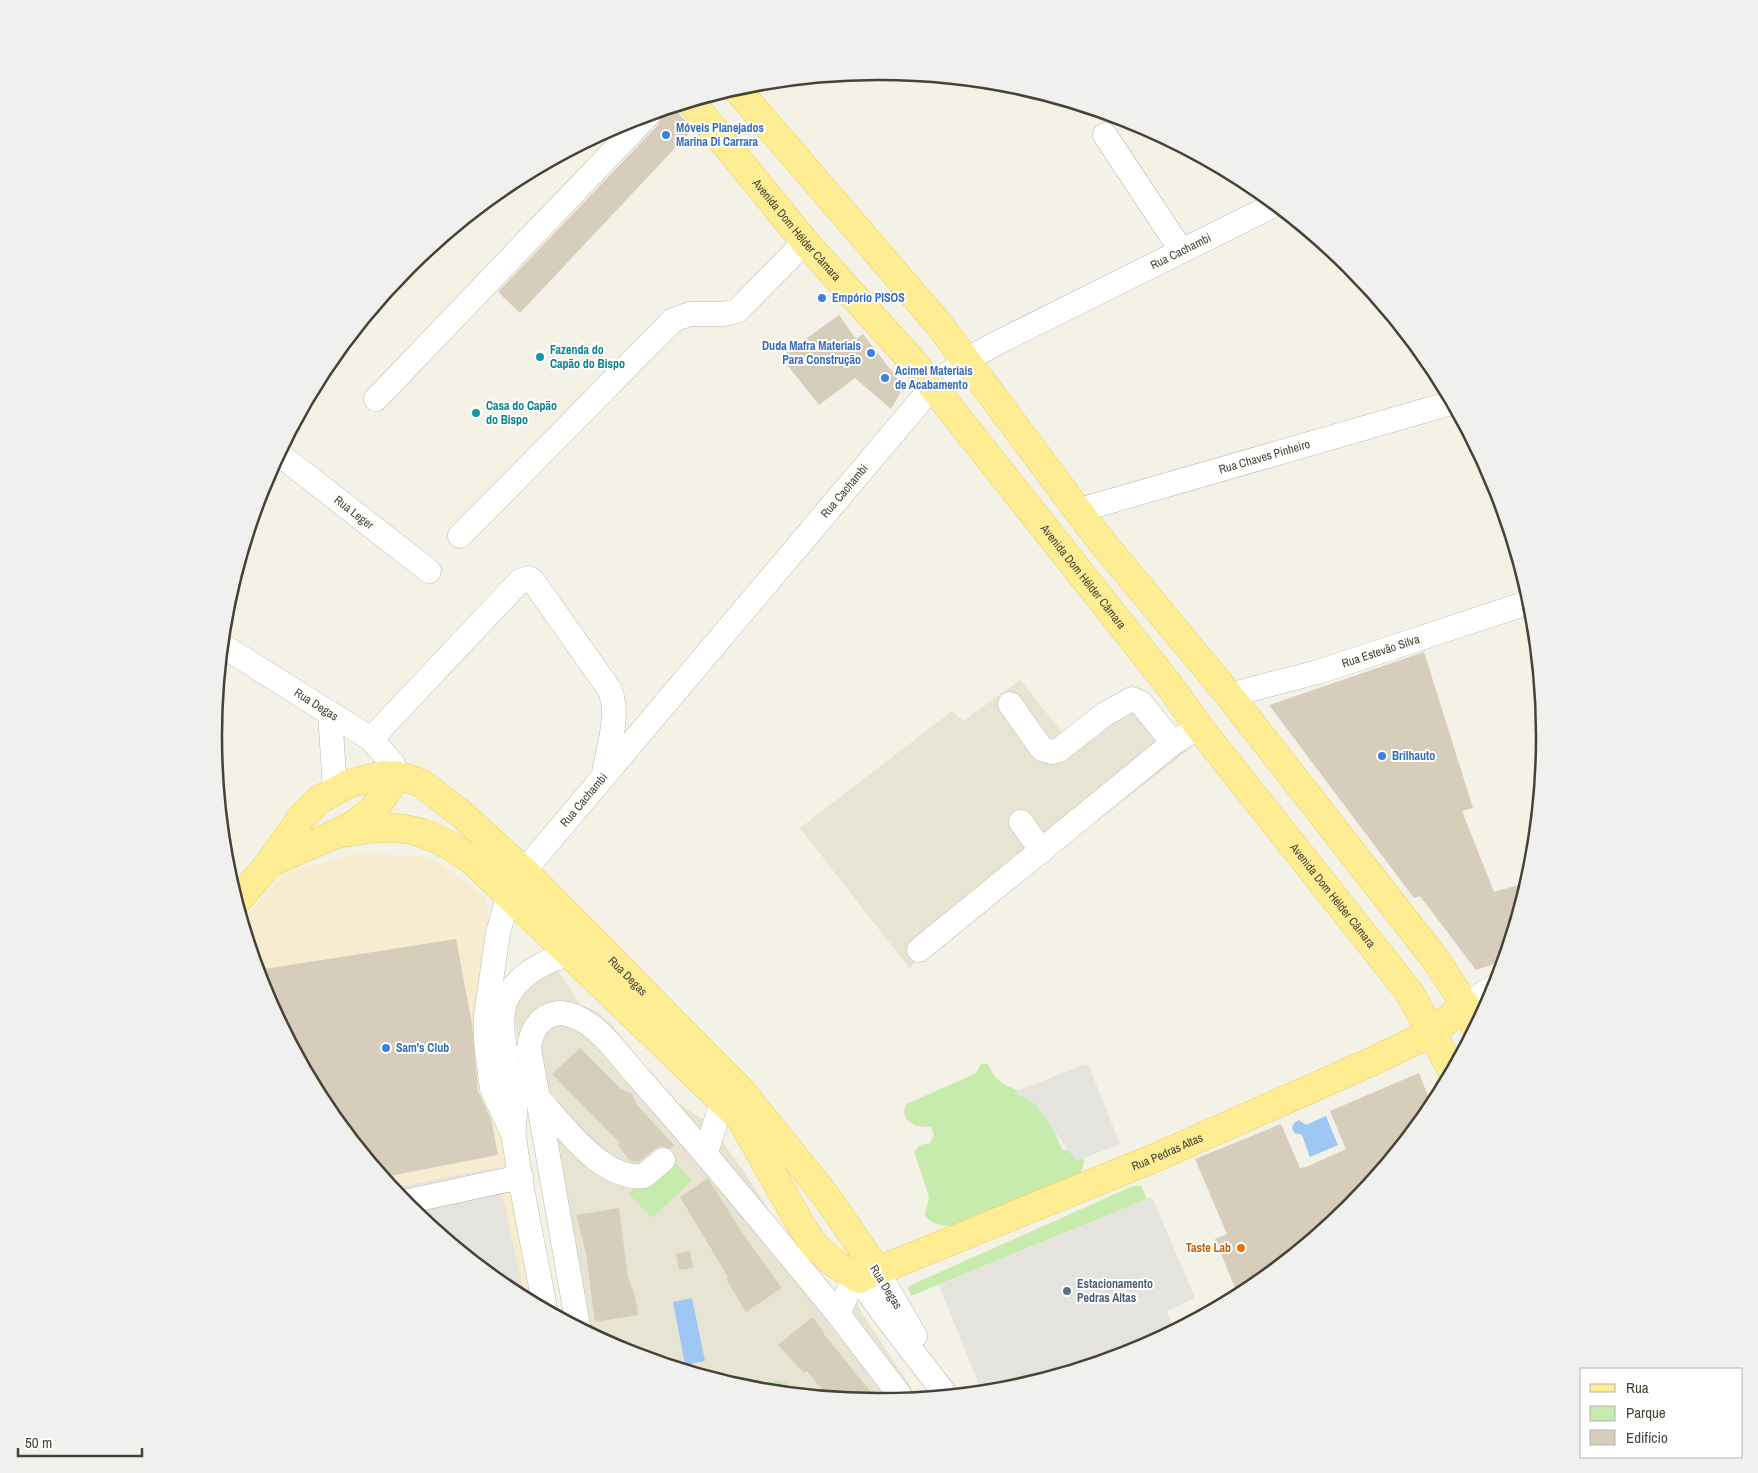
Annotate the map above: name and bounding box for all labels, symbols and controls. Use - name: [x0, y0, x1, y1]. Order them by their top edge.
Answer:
- place label: Móveis Planejados Marina Di Carrara: [676, 120, 765, 150]
- marker: Móveis Planejados Marina Di Carrara: [660, 129, 672, 141]
- street label: Avenida Dom Hélder Câmara: [748, 175, 845, 285]
- street label: Rua Cachambi: [1148, 230, 1214, 273]
- place label: Empório PISOS: [832, 290, 905, 306]
- marker: Empório PISOS: [816, 292, 828, 304]
- place label: Duda Mafra Materiais Para Construção: [762, 338, 862, 368]
- place label: Fazenda do Capão do Bispo: [550, 342, 625, 372]
- marker: Duda Mafra Materiais Para Construção: [865, 347, 877, 359]
- marker: Fazenda do Capão do Bispo: [534, 351, 546, 363]
- place label: Acimel Materiais de Acabamento: [895, 363, 973, 393]
- marker: Acimel Materiais de Acabamento: [879, 372, 891, 384]
- place label: Casa do Capão do Bispo: [486, 398, 557, 428]
- marker: Casa do Capão do Bispo: [470, 407, 482, 419]
- street label: Rua Chaves Pinheiro: [1217, 436, 1312, 478]
- street label: Rua Cachambi: [817, 461, 872, 521]
- street label: Rua Leger: [331, 492, 378, 533]
- street label: Avenida Dom Hélder Câmara: [1036, 520, 1130, 633]
- street label: Rua Estevão Silva: [1340, 631, 1422, 672]
- street label: Rua Degas: [291, 685, 341, 724]
- place label: Brilhauto: [1392, 748, 1435, 764]
- marker: Brilhauto: [1376, 750, 1388, 762]
- street label: Rua Cachambi: [557, 770, 611, 830]
- street label: Avenida Dom Hélder Câmara: [1286, 839, 1379, 952]
- street label: Rua Degas: [605, 953, 651, 999]
- place label: Sam's Club: [396, 1040, 449, 1056]
- marker: Sam's Club: [380, 1042, 392, 1054]
- street label: Rua Pedras Altas: [1129, 1130, 1205, 1175]
- place label: Taste Lab: [1186, 1240, 1231, 1256]
- marker: Taste Lab: [1235, 1242, 1247, 1254]
- street label: Rua Degas: [866, 1262, 906, 1312]
- place label: Estacionamento Pedras Altas: [1077, 1276, 1153, 1306]
- marker: Estacionamento Pedras Altas: [1061, 1285, 1073, 1297]
- legend: [1580, 1368, 1743, 1458]
- text: Rua: [1626, 1377, 1649, 1398]
- text: Parque: [1626, 1402, 1666, 1423]
- scale bar: [18, 1426, 141, 1458]
- text: Edifício: [1626, 1427, 1668, 1448]
- text: 50 m: [25, 1432, 52, 1453]

